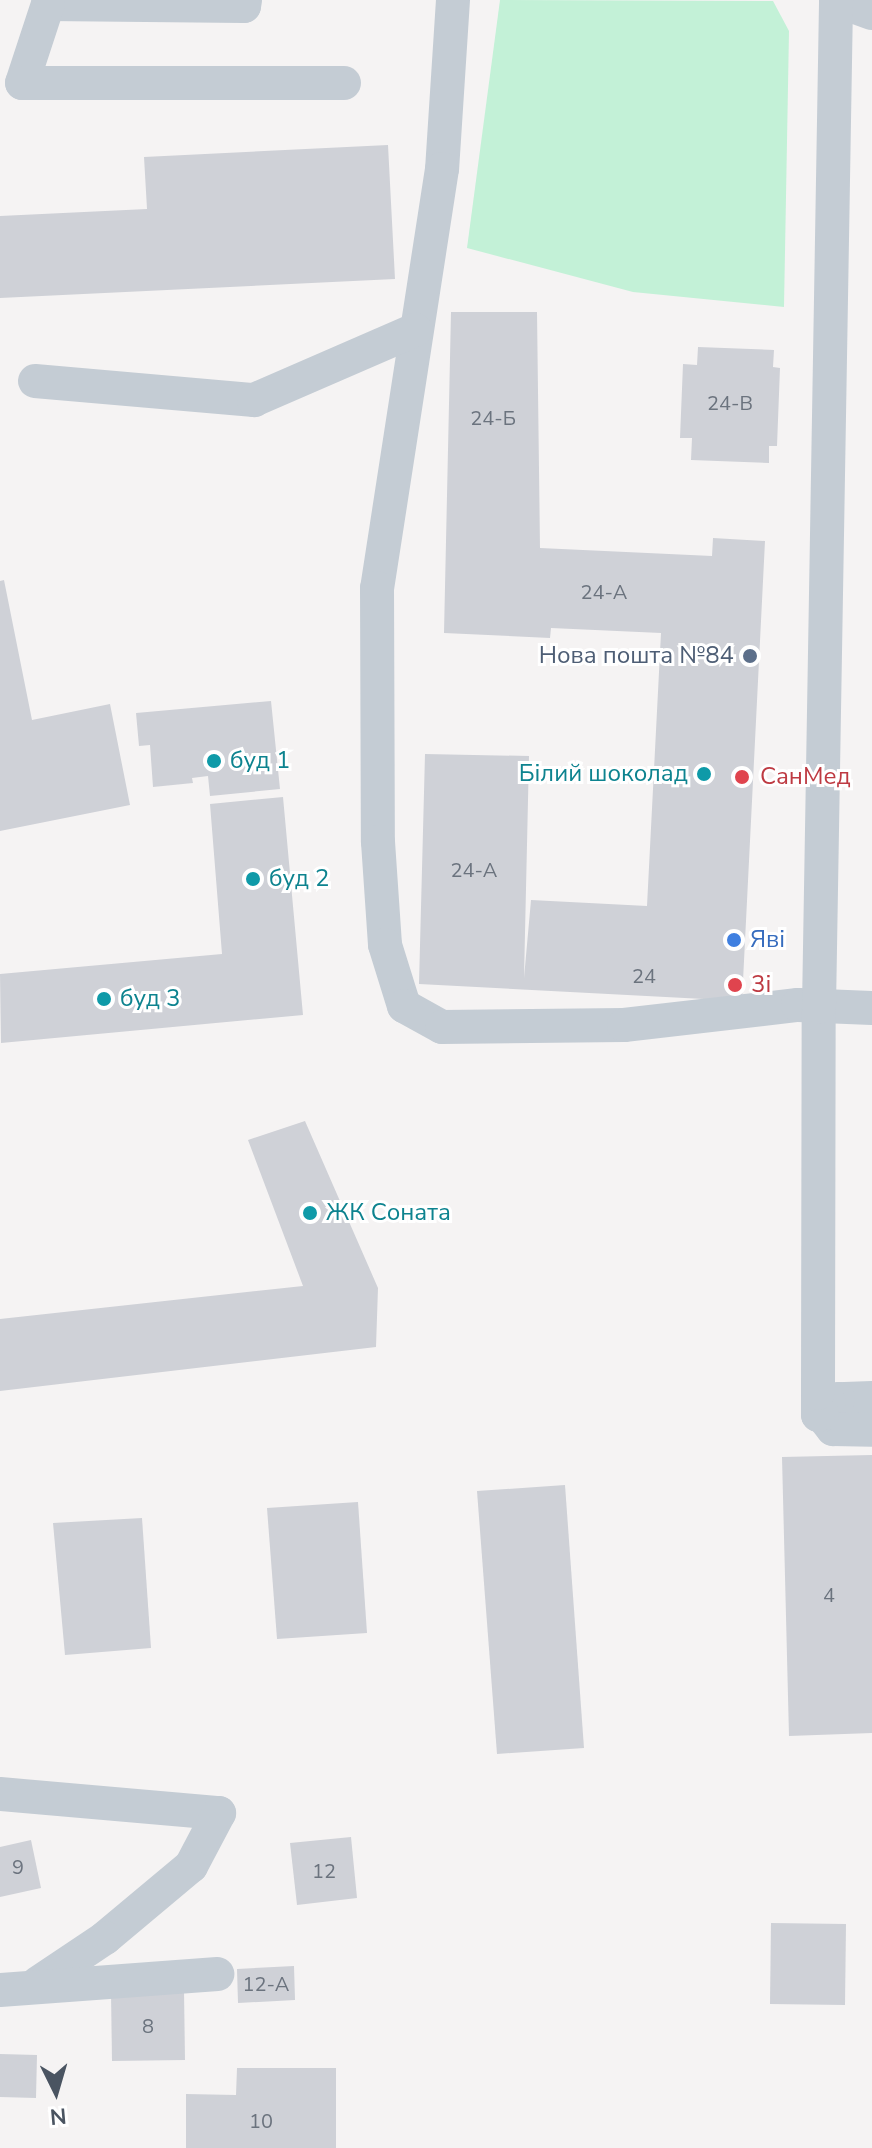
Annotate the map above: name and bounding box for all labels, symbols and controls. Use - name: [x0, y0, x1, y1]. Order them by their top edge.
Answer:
- house number: 24-В: [707, 391, 753, 415]
- house number: 24-Б: [470, 406, 516, 430]
- house number: 24-А: [581, 580, 627, 604]
- place label: Нова пошта №84: [539, 642, 734, 670]
- marker: Нова пошта №84: [741, 647, 759, 665]
- place label: буд 1: [230, 747, 290, 775]
- marker: буд 1: [205, 752, 223, 770]
- place label: Білий шоколад: [519, 760, 688, 788]
- place label: СанМед: [760, 763, 851, 791]
- marker: Білий шоколад: [695, 765, 713, 783]
- marker: СанМед: [731, 766, 753, 788]
- house number: 24-А: [451, 858, 497, 882]
- place label: буд 2: [269, 865, 329, 893]
- marker: буд 2: [244, 870, 262, 888]
- place label: Яві: [750, 926, 785, 954]
- marker: Яві: [725, 931, 743, 949]
- house number: 24: [632, 964, 656, 988]
- place label: 3і: [751, 971, 771, 999]
- marker: 3і: [726, 976, 744, 994]
- place label: буд 3: [120, 985, 180, 1013]
- marker: буд 3: [95, 990, 113, 1008]
- place label: ЖК Соната: [326, 1199, 451, 1227]
- marker: ЖК Соната: [301, 1204, 319, 1222]
- house number: 4: [823, 1583, 835, 1607]
- house number: 9: [12, 1855, 24, 1879]
- house number: 12: [312, 1859, 336, 1883]
- house number: 12-А: [243, 1972, 289, 1996]
- house number: 8: [142, 2014, 154, 2038]
- north arrow: [16, 2052, 96, 2132]
- text: N: [49, 2100, 68, 2132]
- house number: 10: [249, 2109, 273, 2133]

